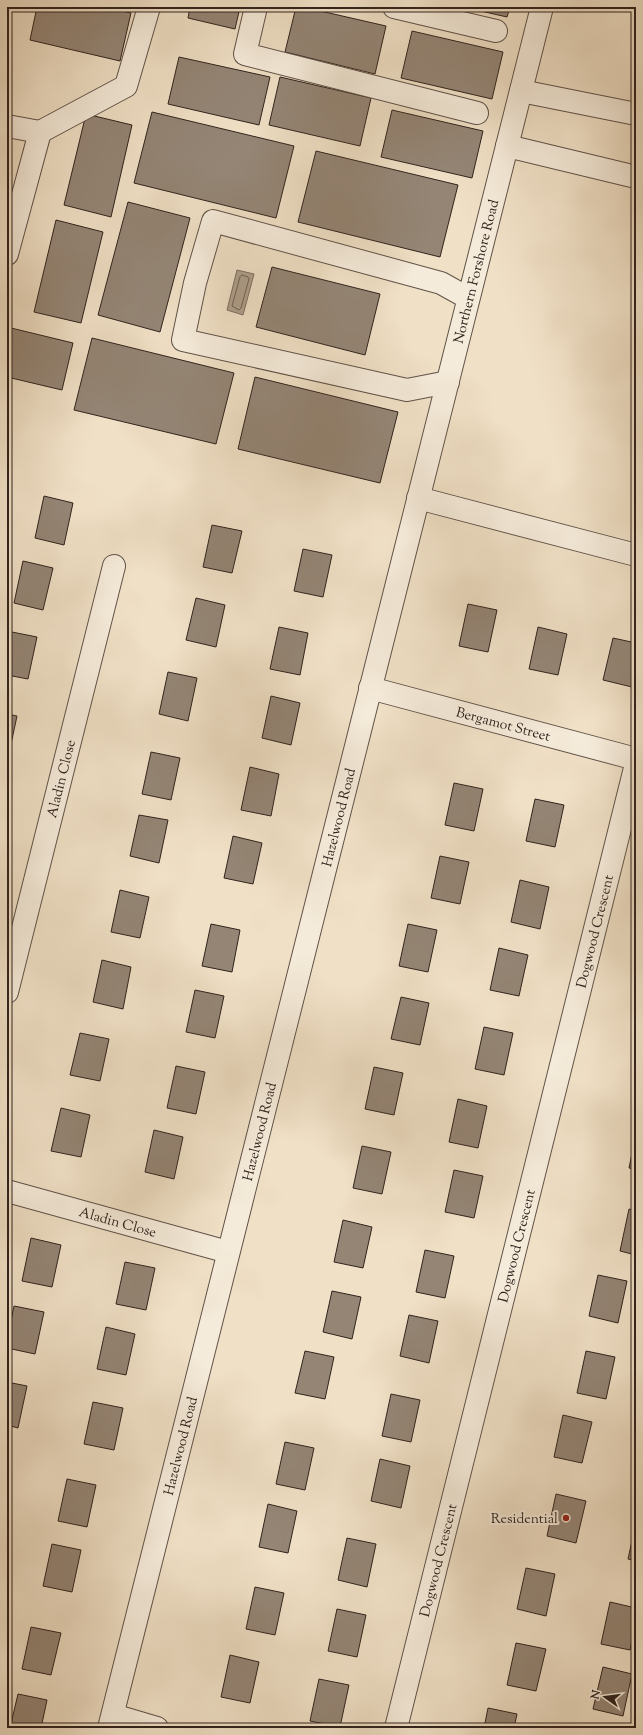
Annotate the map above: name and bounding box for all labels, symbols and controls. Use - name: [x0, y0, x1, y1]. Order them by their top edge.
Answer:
- street label: Northern Forshore Road: [450, 198, 505, 346]
- street label: Bergamot Street: [453, 703, 552, 748]
- street label: Aladin Close: [43, 738, 82, 820]
- street label: Hazelwood Road: [318, 766, 362, 869]
- street label: Dogwood Crescent: [573, 873, 620, 991]
- street label: Hazelwood Road: [239, 1081, 283, 1183]
- street label: Dogwood Crescent: [494, 1187, 542, 1305]
- street label: Aladin Close: [76, 1203, 158, 1244]
- street label: Hazelwood Road: [160, 1395, 204, 1498]
- street label: Dogwood Crescent: [416, 1502, 464, 1619]
- place label: Residential: [491, 1510, 558, 1530]
- marker: Residential: [561, 1513, 571, 1523]
- north arrow: [585, 1677, 625, 1717]
- text: N: [587, 1688, 605, 1702]

